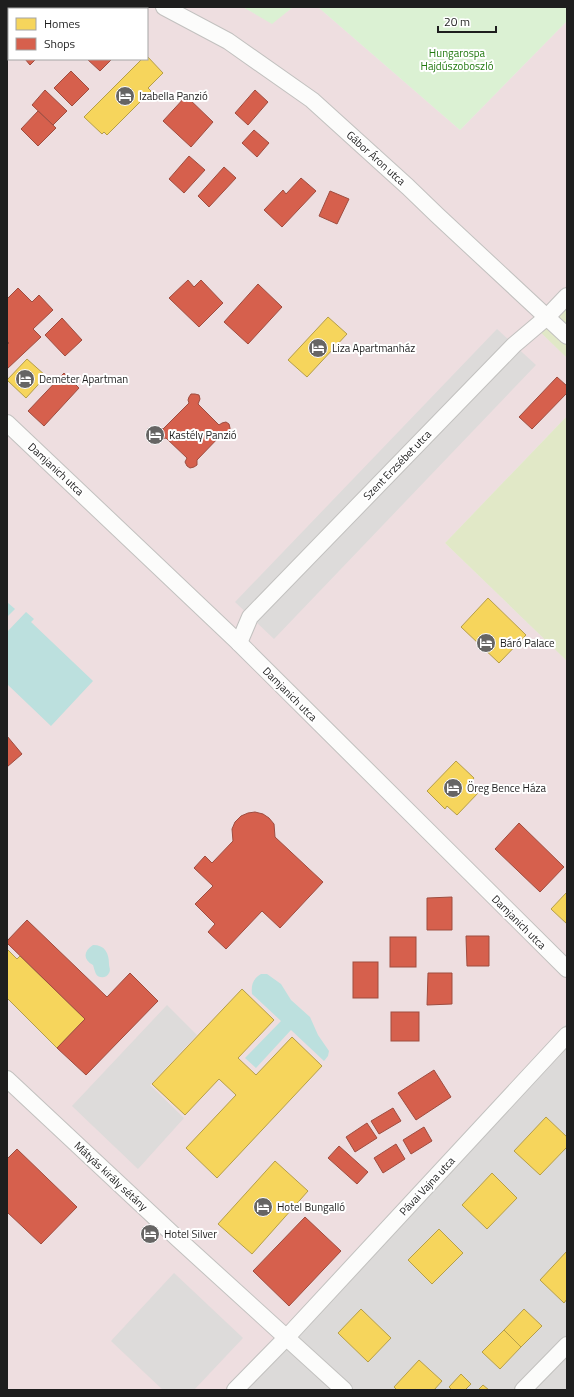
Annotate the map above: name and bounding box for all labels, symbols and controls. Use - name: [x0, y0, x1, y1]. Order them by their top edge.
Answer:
- legend: [8, 8, 148, 60]
- scale bar: [438, 8, 496, 34]
- text: 20 m: [444, 12, 470, 31]
- text: Homes: [44, 14, 80, 33]
- text: Shops: [44, 34, 76, 53]
- park label: Hungarospa Hajdúszoboszló: [421, 45, 494, 74]
- hotel icon: Izabella Panzió: [114, 85, 136, 107]
- place label: Izabella Panzió: [139, 88, 208, 104]
- street label: Gábor Áron utca: [343, 127, 409, 189]
- hotel icon: Liza Apartmanház: [307, 337, 329, 359]
- place label: Liza Apartmanház: [332, 340, 415, 356]
- hotel icon: Demeter Apartman: [14, 368, 36, 390]
- place label: Demeter Apartman: [39, 371, 128, 387]
- hotel icon: Kastély Panzió: [144, 424, 166, 446]
- street label: Szent Erzsébet utca: [359, 426, 435, 504]
- place label: Kastély Panzió: [169, 427, 237, 443]
- street label: Damjanich utca: [25, 439, 88, 499]
- hotel icon: Báró Palace: [475, 632, 497, 654]
- place label: Báró Palace: [500, 635, 555, 651]
- street label: Damjanich utca: [259, 663, 321, 725]
- hotel icon: Öreg Bence Háza: [442, 777, 464, 799]
- place label: Öreg Bence Háza: [467, 780, 546, 796]
- street label: Damjanich utca: [488, 891, 550, 953]
- street label: Mátyás király sétány: [71, 1138, 152, 1215]
- street label: Pávai Vajna utca: [395, 1153, 459, 1219]
- hotel icon: Hotel Bungalló: [252, 1196, 274, 1218]
- place label: Hotel Bungalló: [277, 1199, 345, 1215]
- hotel icon: Hotel Silver: [139, 1223, 161, 1245]
- place label: Hotel Silver: [164, 1226, 217, 1242]

